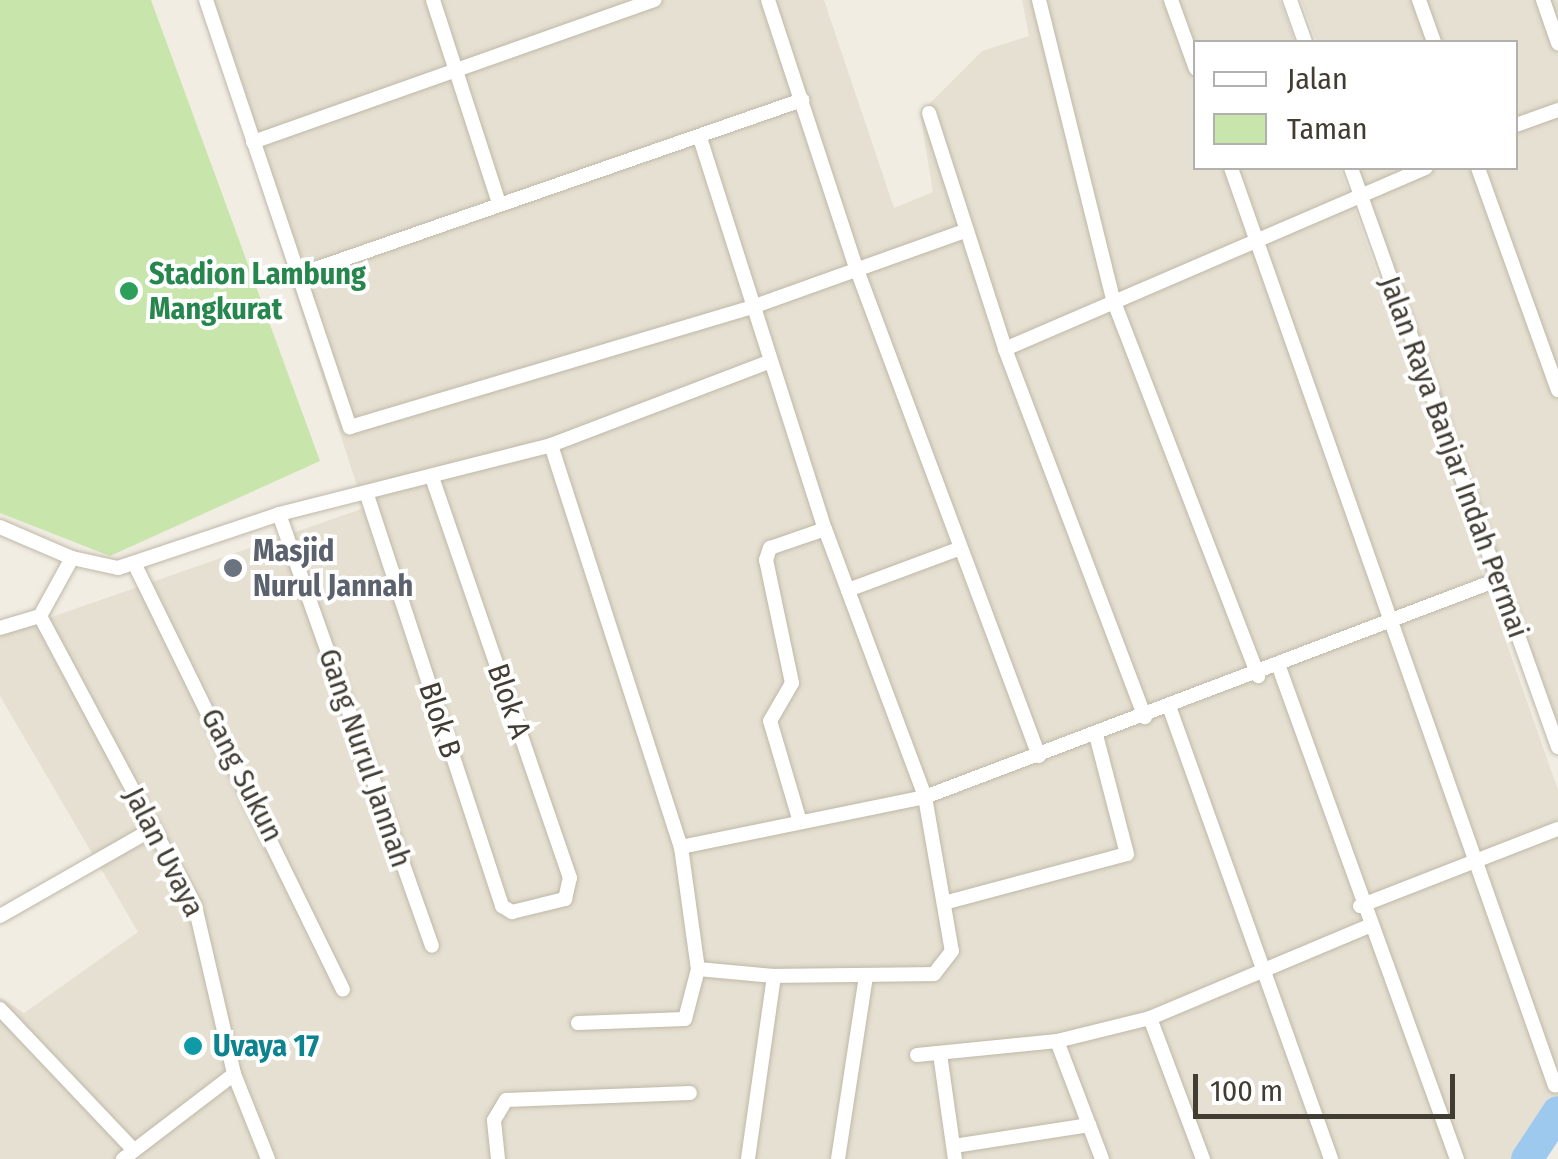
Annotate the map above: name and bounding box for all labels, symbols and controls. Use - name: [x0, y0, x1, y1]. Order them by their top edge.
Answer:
- legend: [1193, 40, 1518, 170]
- text: Jalan: [1287, 61, 1348, 97]
- text: Taman: [1287, 111, 1368, 147]
- place label: Stadion Lambung Mangkurat: [149, 256, 366, 326]
- street label: Jalan Raya Banjar Indah Permai: [1372, 271, 1536, 643]
- marker: Stadion Lambung Mangkurat: [118, 280, 140, 302]
- place label: Masjid Nurul Jannah: [253, 533, 413, 604]
- marker: Masjid Nurul Jannah: [222, 557, 244, 579]
- street label: Gang Nurul Jannah: [311, 644, 419, 872]
- street label: Blok A: [479, 659, 539, 743]
- street label: Blok B: [411, 678, 469, 762]
- street label: Gang Sukun: [193, 702, 291, 848]
- street label: Jalan Uvaya: [116, 781, 212, 923]
- place label: Uvaya 17: [213, 1028, 319, 1064]
- marker: Uvaya 17: [182, 1035, 204, 1057]
- scale bar: [1198, 1054, 1460, 1116]
- text: 100 m: [1210, 1073, 1283, 1109]

